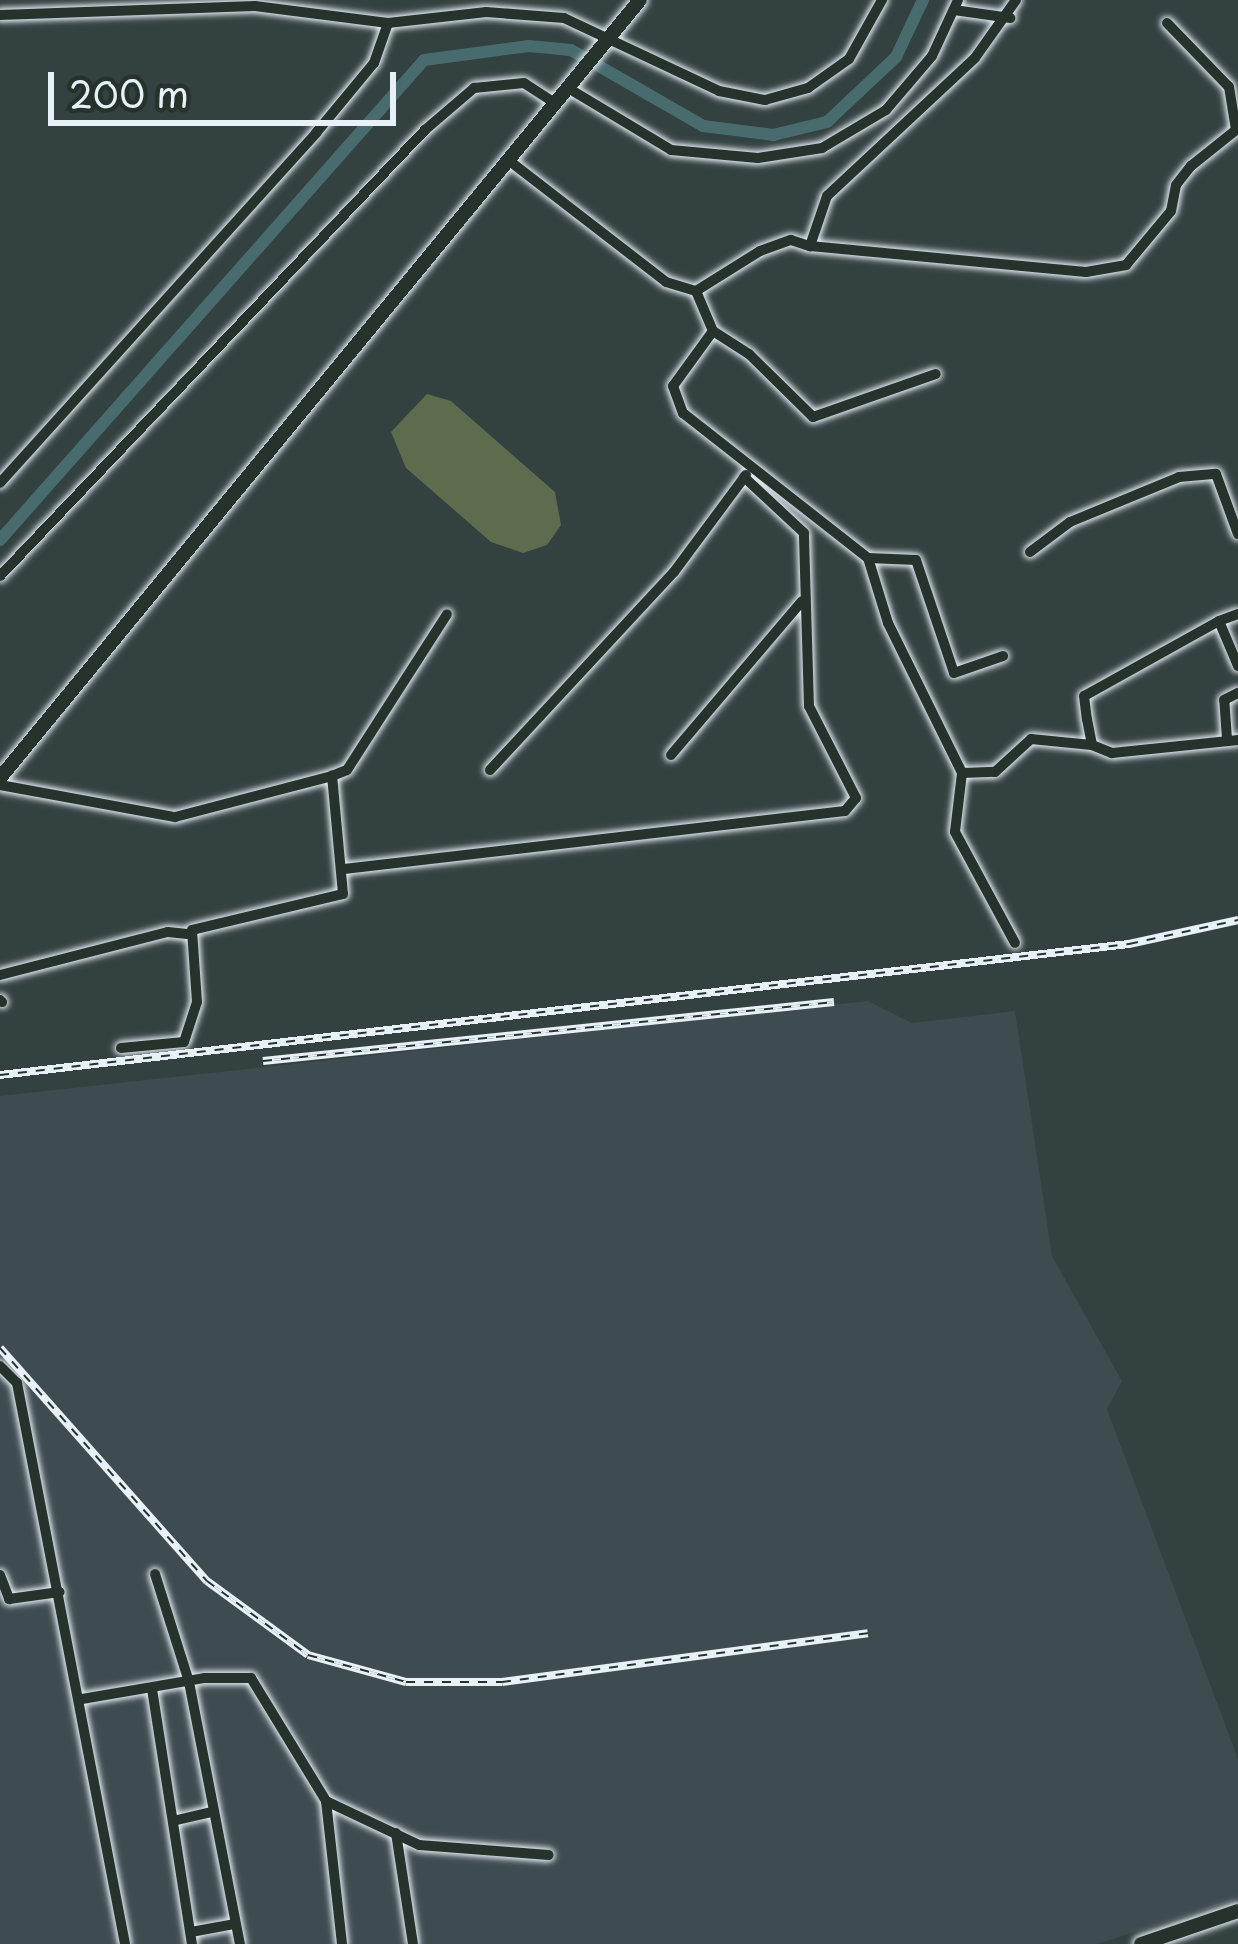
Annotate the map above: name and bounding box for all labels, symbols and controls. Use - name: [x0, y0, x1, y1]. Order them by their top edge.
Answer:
- scale bar: [54, 48, 402, 122]
- text: 200 m: [69, 66, 189, 120]

